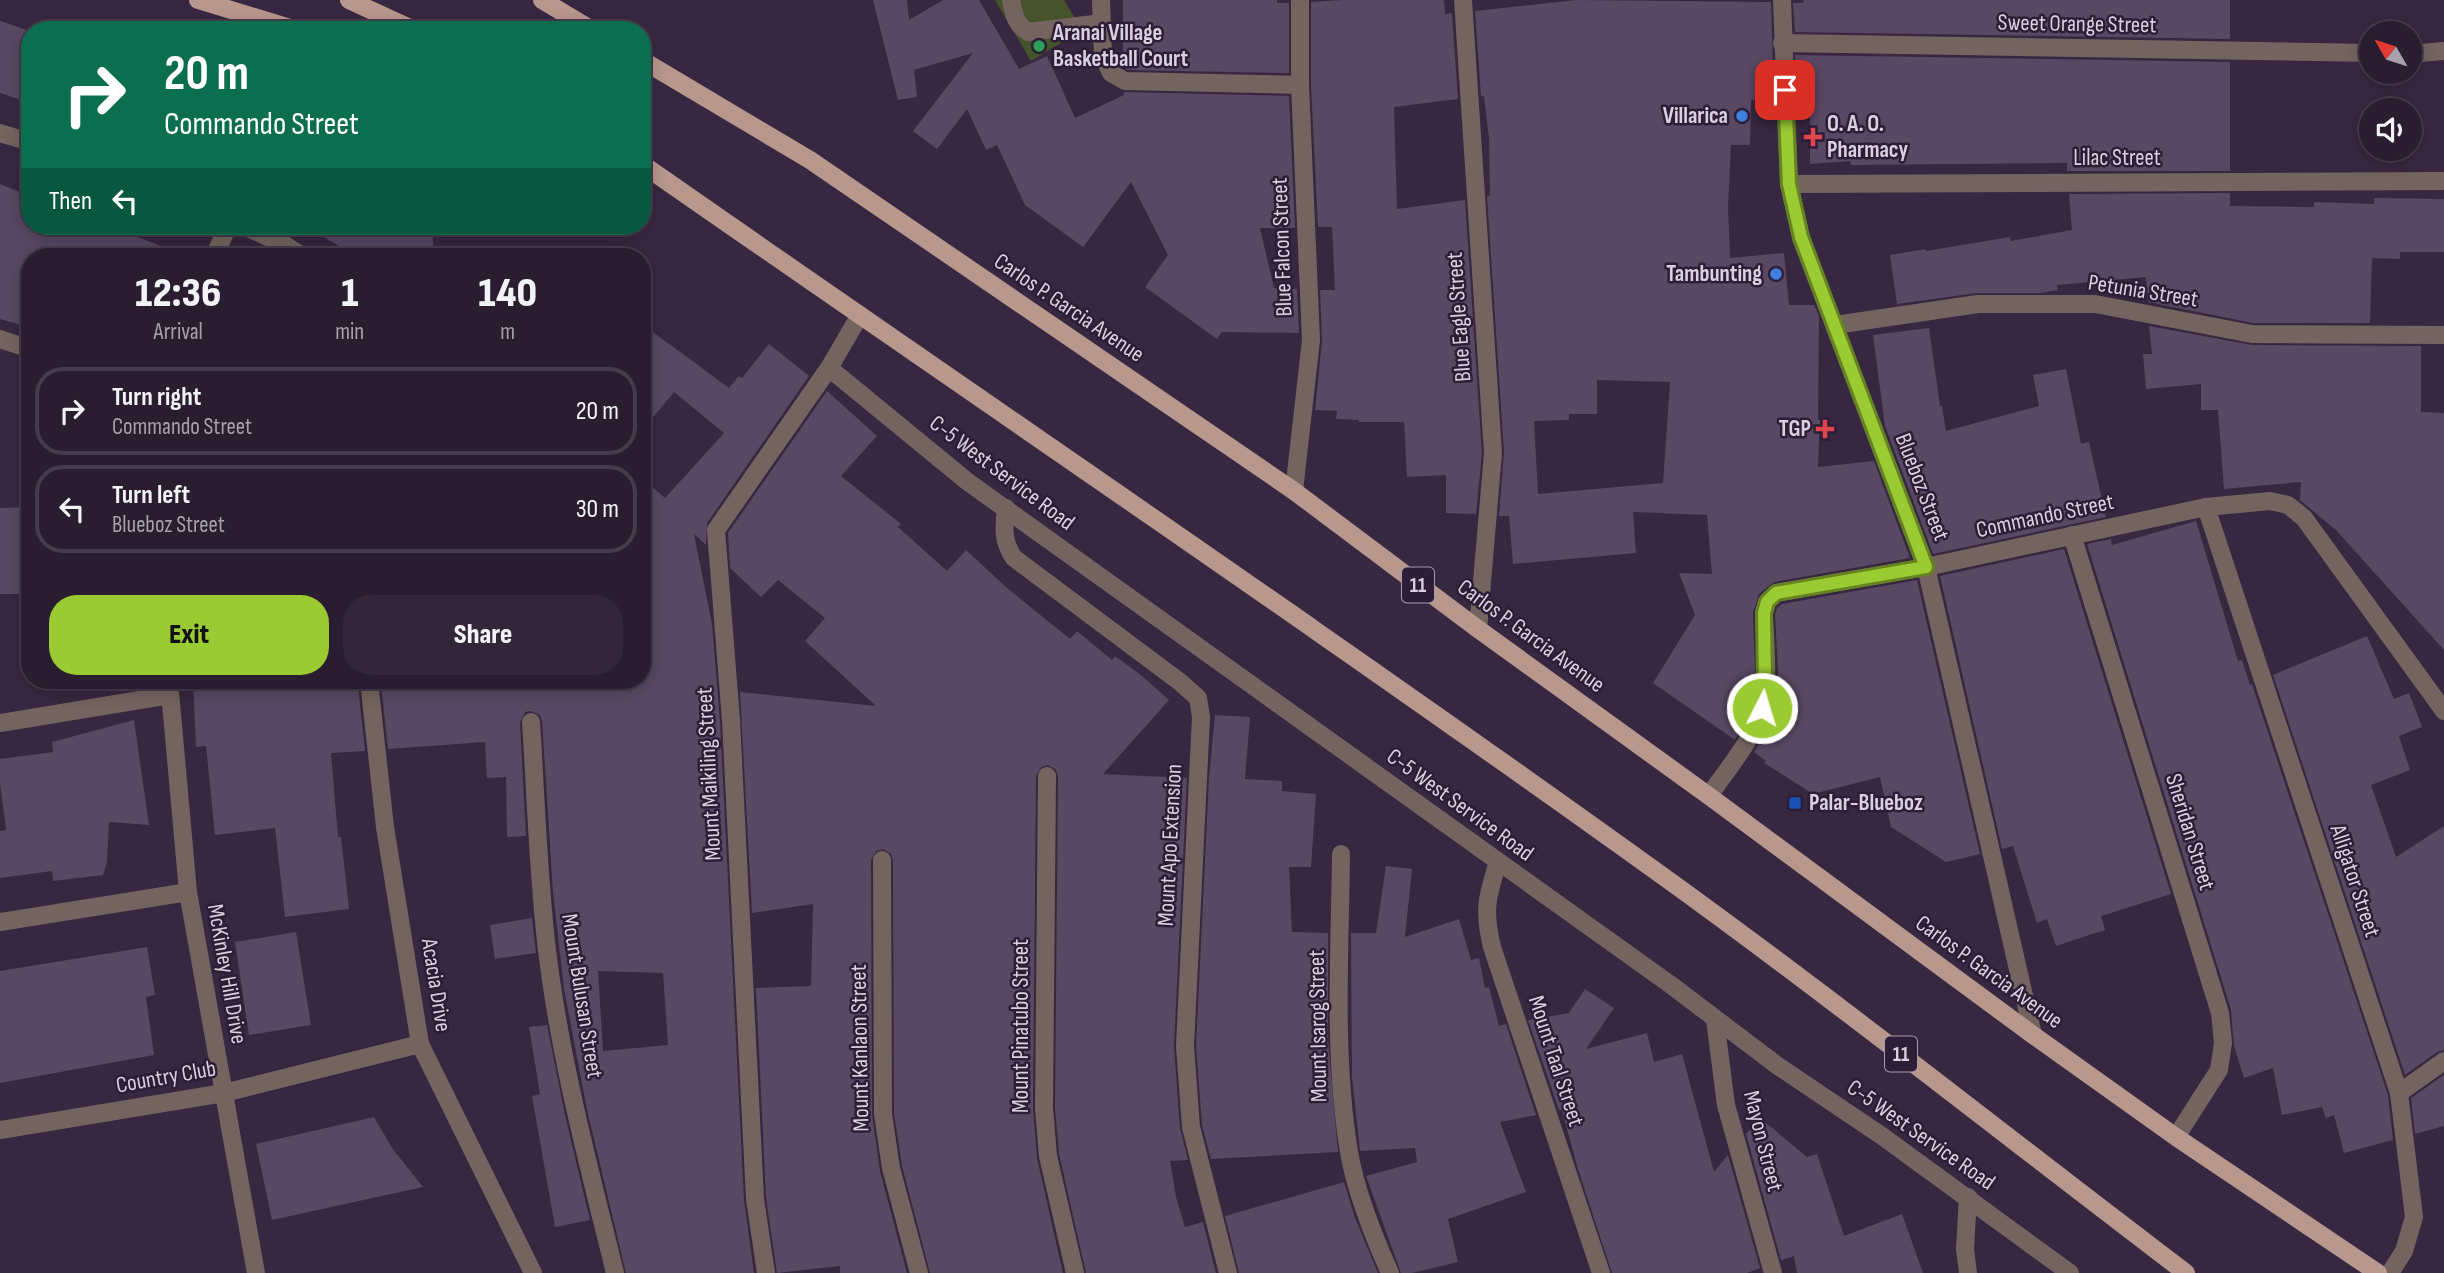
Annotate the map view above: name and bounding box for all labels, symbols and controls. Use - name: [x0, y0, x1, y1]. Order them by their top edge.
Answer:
- street label: Sweet Orange Street: [1997, 9, 2157, 39]
- place label: Aranai Village Basketball Court: [1052, 19, 1188, 73]
- north arrow: [2359, 21, 2422, 84]
- map controls: [2359, 21, 2422, 161]
- marker: Aranai Village Basketball Court: [1031, 38, 1047, 54]
- text: 20 m: [164, 45, 249, 104]
- icon: right: [49, 49, 140, 140]
- pin: [1755, 60, 1815, 120]
- icon: arrive: [1766, 71, 1804, 109]
- button: sound: [2359, 98, 2422, 161]
- place label: Villarica: [1663, 102, 1728, 130]
- text: Commando Street: [164, 105, 359, 144]
- marker: Villarica: [1734, 108, 1750, 124]
- place label: O. A. O. Pharmacy: [1827, 110, 1908, 164]
- marker: O. A. O. Pharmacy: [1805, 129, 1821, 145]
- street label: Lilac Street: [2073, 144, 2161, 172]
- street label: Blue Falcon Street: [1266, 177, 1298, 317]
- icon: left: [106, 182, 144, 220]
- text: Then: [49, 186, 92, 217]
- street label: Carlos P. Garcia Avenue: [989, 247, 1149, 369]
- street label: Blue Eagle Street: [1441, 251, 1477, 383]
- place label: Tambunting: [1666, 260, 1762, 288]
- marker: Tambunting: [1768, 266, 1784, 282]
- text: 12:36: [135, 268, 221, 319]
- text: 1: [341, 268, 358, 319]
- text: 140: [478, 268, 537, 319]
- street label: Petunia Street: [2086, 269, 2200, 313]
- text: Arrival: [153, 318, 203, 346]
- text: min: [335, 318, 364, 346]
- text: m: [500, 318, 515, 346]
- text: Turn right: [112, 382, 201, 413]
- icon: right: [53, 392, 91, 430]
- text: 20 m: [576, 396, 619, 427]
- street label: C-5 West Service Road: [924, 409, 1080, 537]
- text: Commando Street: [112, 413, 252, 441]
- place label: TGP: [1779, 415, 1811, 443]
- marker: TGP: [1817, 421, 1833, 437]
- street label: Blueboz Street: [1889, 429, 1955, 545]
- text: Turn left: [112, 480, 190, 511]
- street label: Commando Street: [1974, 488, 2116, 544]
- icon: left: [53, 490, 91, 528]
- text: 30 m: [576, 494, 619, 525]
- text: Blueboz Street: [112, 511, 225, 539]
- road number: 11: [1402, 568, 1434, 602]
- street label: Carlos P. Garcia Avenue: [1452, 573, 1610, 699]
- button: Exit: [49, 595, 329, 675]
- button: Share: [343, 595, 623, 675]
- position arrow: [1725, 671, 1799, 745]
- street label: Mount Maikiling Street: [690, 687, 728, 861]
- street label: C-5 West Service Road: [1381, 742, 1539, 868]
- street label: Mount Apo Extension: [1152, 763, 1188, 927]
- street label: Sheridan Street: [2159, 770, 2221, 894]
- place label: Palar-Blueboz: [1809, 789, 1923, 817]
- marker: Palar-Blueboz: [1787, 795, 1803, 811]
- street label: Alligator Street: [2323, 820, 2386, 941]
- street label: McKinley Hill Drive: [201, 902, 253, 1046]
- street label: Carlos P. Garcia Avenue: [1910, 909, 2068, 1035]
- street label: Mount Bulusan Street: [555, 912, 609, 1080]
- street label: Acacia Drive: [415, 935, 457, 1034]
- street label: Mount Pinatubo Street: [1007, 939, 1035, 1113]
- street label: Mount Isarog Street: [1303, 950, 1333, 1102]
- street label: Mount Kanlaon Street: [845, 964, 875, 1132]
- street label: Mount Taal Street: [1522, 992, 1590, 1130]
- road number: 11: [1885, 1036, 1917, 1072]
- street label: Country Club: [114, 1054, 218, 1100]
- street label: C-5 West Service Road: [1842, 1073, 2000, 1197]
- street label: Mayon Street: [1737, 1088, 1789, 1194]

